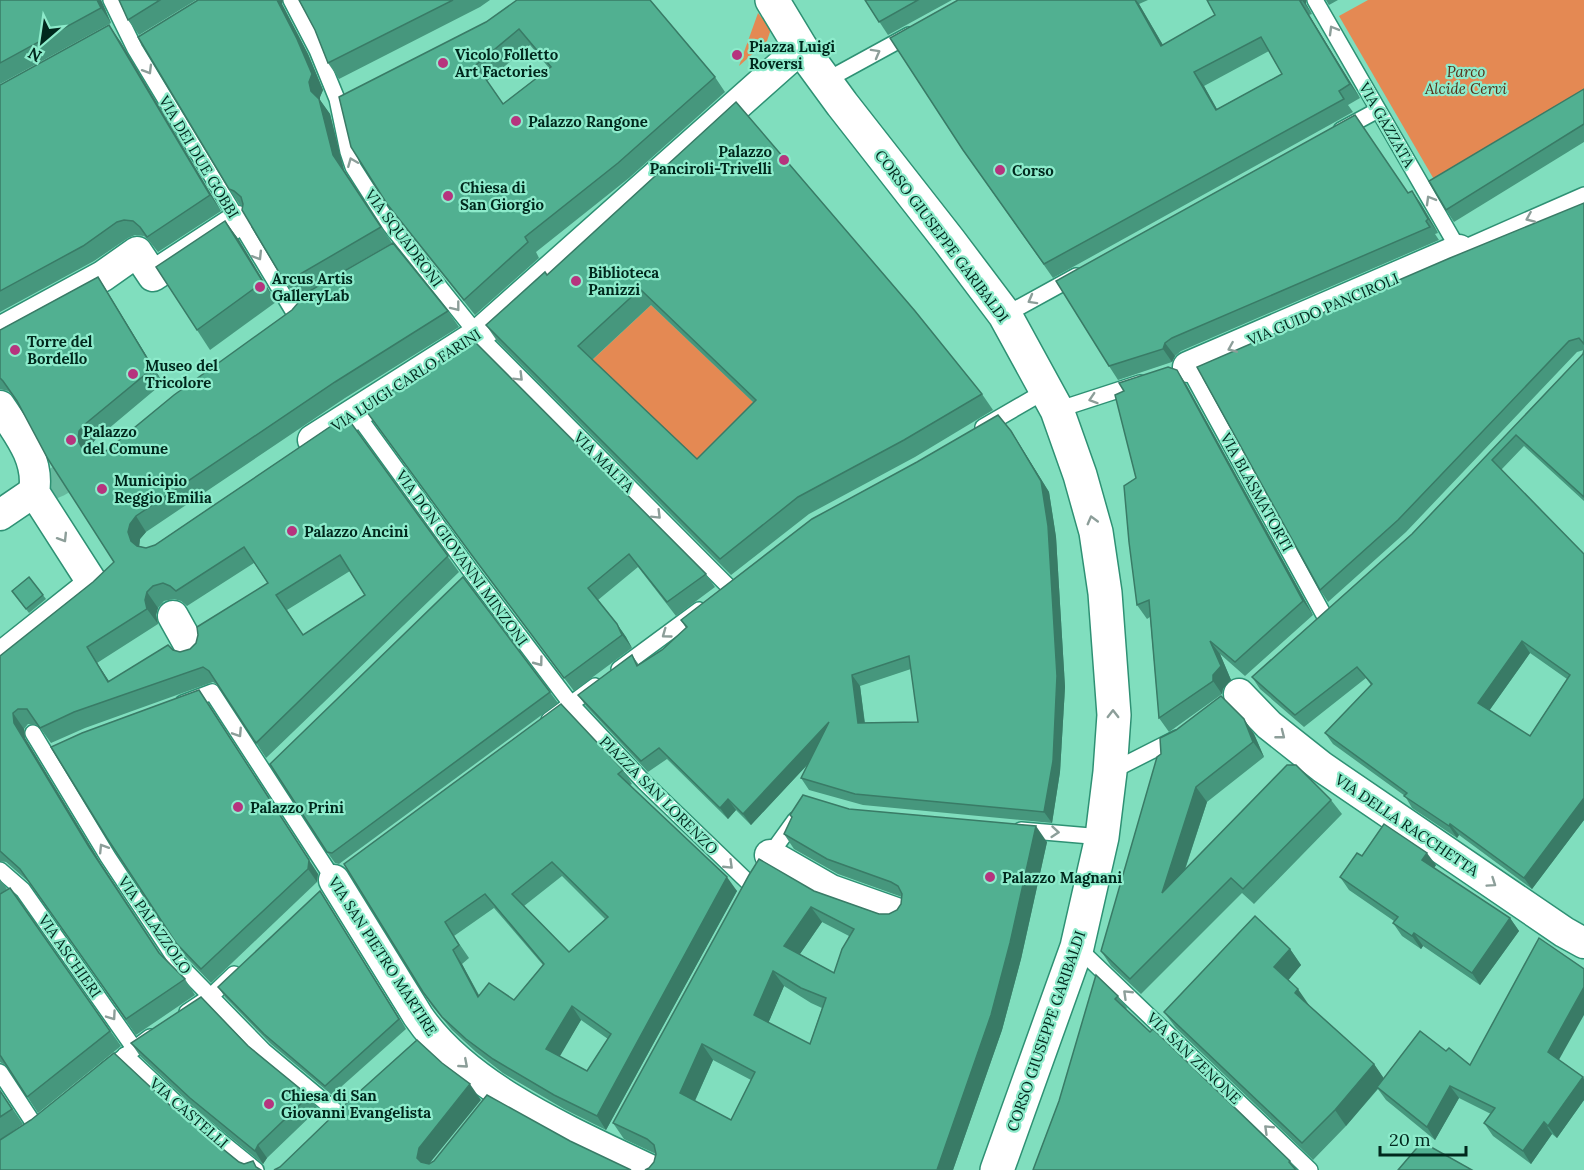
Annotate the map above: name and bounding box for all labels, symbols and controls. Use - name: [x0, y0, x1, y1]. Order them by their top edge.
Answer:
- north arrow: [12, 12, 72, 72]
- one-way arrow: [1329, 26, 1340, 37]
- place label: Piazza Luigi Roversi: [749, 37, 835, 73]
- text: N: [24, 43, 45, 67]
- place label: Vicolo Folletto Art Factories: [455, 45, 559, 81]
- marker: Piazza Luigi Roversi: [730, 48, 744, 62]
- one-way arrow: [870, 49, 881, 60]
- marker: Vicolo Folletto Art Factories: [436, 56, 450, 70]
- park label: Parco Alcide Cervi: [1424, 62, 1507, 98]
- one-way arrow: [141, 64, 152, 74]
- street label: VIA GAZZATA: [1355, 78, 1419, 171]
- street label: VIA DEI DUE GOBBI: [154, 91, 243, 222]
- place label: Palazzo Rangone: [528, 112, 648, 131]
- marker: Palazzo Rangone: [509, 114, 523, 128]
- place label: Palazzo Panciroli-Trivelli: [649, 142, 773, 178]
- street label: CORSO GIUSEPPE GARIBALDI: [871, 146, 1013, 326]
- marker: Palazzo Panciroli-Trivelli: [777, 153, 791, 167]
- one-way arrow: [347, 157, 359, 168]
- place label: Corso: [1012, 161, 1054, 180]
- marker: Corso: [993, 163, 1007, 177]
- place label: Chiesa di San Giorgio: [460, 178, 545, 214]
- street label: VIA SQUADRONI: [360, 185, 447, 291]
- marker: Chiesa di San Giorgio: [441, 189, 455, 203]
- one-way arrow: [1426, 195, 1437, 206]
- one-way arrow: [1525, 211, 1536, 223]
- one-way arrow: [251, 250, 263, 260]
- place label: Biblioteca Panizzi: [588, 263, 659, 299]
- street label: VIA GUIDO PANCIROLI: [1244, 268, 1402, 350]
- place label: Arcus Artis GalleryLab: [272, 269, 353, 305]
- marker: Biblioteca Panizzi: [569, 274, 583, 288]
- marker: Arcus Artis GalleryLab: [253, 280, 267, 294]
- one-way arrow: [1028, 293, 1039, 304]
- one-way arrow: [448, 300, 459, 311]
- street label: VIA LUIGI CARLO FARINI: [327, 325, 484, 436]
- place label: Torre del Bordello: [27, 332, 93, 368]
- one-way arrow: [1227, 341, 1238, 353]
- marker: Torre del Bordello: [8, 343, 22, 357]
- place label: Museo del Tricolore: [145, 356, 218, 392]
- marker: Museo del Tricolore: [126, 367, 140, 381]
- one-way arrow: [512, 369, 523, 380]
- one-way arrow: [1088, 391, 1099, 404]
- place label: Palazzo del Comune: [83, 422, 168, 458]
- street label: VIA MALTA: [569, 427, 639, 497]
- street label: VIA BLASMATORTI: [1216, 429, 1297, 555]
- marker: Palazzo del Comune: [64, 433, 78, 447]
- street label: VIA DON GIOVANNI MINZONI: [391, 466, 532, 650]
- place label: Municipio Reggio Emilia: [114, 471, 212, 507]
- marker: Municipio Reggio Emilia: [95, 482, 109, 496]
- one-way arrow: [650, 507, 661, 518]
- one-way arrow: [1087, 515, 1100, 525]
- place label: Palazzo Ancini: [304, 522, 408, 541]
- marker: Palazzo Ancini: [285, 524, 299, 538]
- one-way arrow: [56, 532, 68, 542]
- one-way arrow: [662, 627, 673, 638]
- one-way arrow: [532, 655, 543, 666]
- one-way arrow: [1107, 709, 1119, 718]
- one-way arrow: [231, 726, 242, 737]
- one-way arrow: [1274, 727, 1285, 738]
- street label: PIAZZA SAN LORENZO: [596, 732, 722, 858]
- street label: VIA DELLA RACCHETTA: [1331, 769, 1483, 881]
- place label: Palazzo Prini: [250, 798, 344, 817]
- marker: Palazzo Prini: [231, 800, 245, 814]
- one-way arrow: [1050, 826, 1059, 839]
- one-way arrow: [98, 844, 110, 854]
- one-way arrow: [722, 858, 733, 869]
- place label: Palazzo Magnani: [1002, 868, 1122, 887]
- marker: Palazzo Magnani: [983, 870, 997, 884]
- street label: VIA PALAZZOLO: [114, 872, 196, 978]
- street label: VIA SAN PIETRO MARTIRE: [324, 872, 442, 1039]
- one-way arrow: [1485, 876, 1496, 887]
- street label: VIA ASCHIERI: [34, 910, 106, 1001]
- street label: CORSO GIUSEPPE GARIBALDI: [1003, 928, 1089, 1134]
- one-way arrow: [1124, 990, 1134, 1001]
- street label: VIA SAN ZENONE: [1142, 1007, 1245, 1108]
- one-way arrow: [104, 1009, 115, 1020]
- one-way arrow: [457, 1057, 468, 1068]
- street label: VIA CASTELLI: [145, 1073, 232, 1152]
- place label: Chiesa di San Giovanni Evangelista: [281, 1086, 431, 1122]
- marker: Chiesa di San Giovanni Evangelista: [262, 1097, 276, 1111]
- scale bar: [1380, 1119, 1466, 1157]
- one-way arrow: [1264, 1126, 1275, 1137]
- text: 20 m: [1389, 1128, 1431, 1151]

